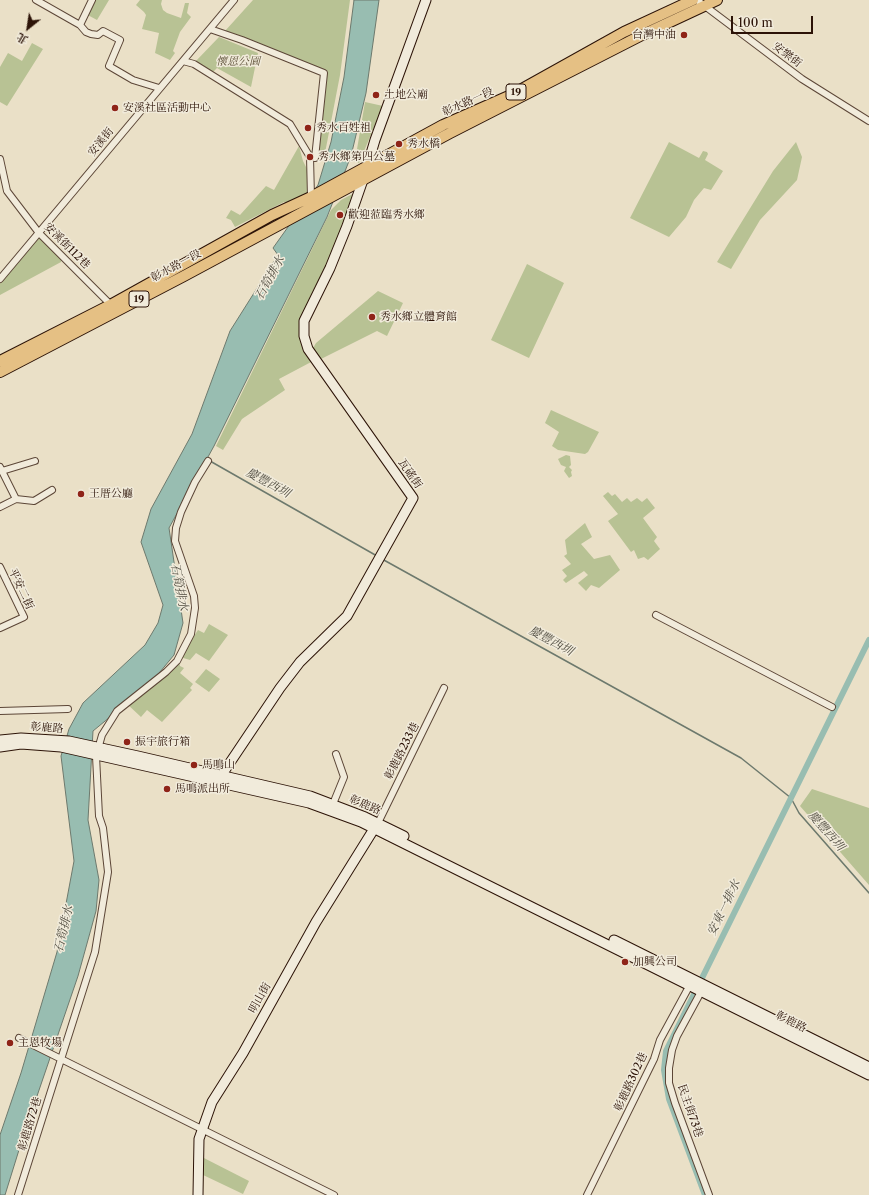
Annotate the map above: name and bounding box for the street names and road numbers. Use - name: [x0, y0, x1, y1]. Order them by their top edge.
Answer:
- street label: 安樂街: [770, 40, 804, 70]
- road number: 19: [506, 84, 526, 100]
- street label: 彰水路一段: [440, 85, 496, 119]
- street label: 安溪街: [85, 125, 117, 159]
- street label: 安溪街112巷: [41, 220, 93, 272]
- street label: 彰水路一段: [149, 247, 203, 285]
- road number: 19: [129, 291, 149, 307]
- street label: 瓦磘街: [395, 457, 425, 491]
- street label: 平安二街: [6, 566, 36, 612]
- street label: 彰鹿路: [30, 720, 64, 736]
- street label: 彰鹿路233巷: [382, 720, 422, 782]
- street label: 彰鹿路: [347, 792, 383, 818]
- street label: 明山街: [246, 980, 274, 1016]
- street label: 彰鹿路: [773, 1009, 809, 1035]
- street label: 彰鹿路302巷: [612, 1051, 650, 1113]
- street label: 民主街73巷: [675, 1083, 705, 1139]
- street label: 彰鹿路72巷: [16, 1095, 44, 1153]

